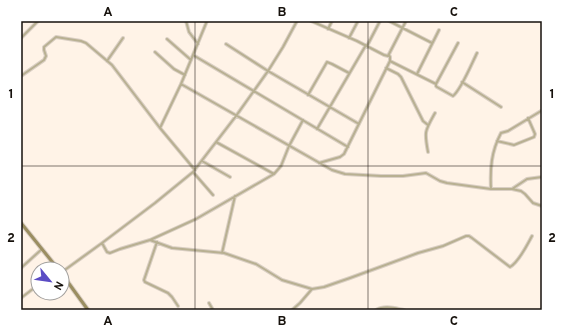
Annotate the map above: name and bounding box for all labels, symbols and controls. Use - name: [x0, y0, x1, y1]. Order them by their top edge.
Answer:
- text: A: [103, 5, 113, 21]
- text: B: [278, 5, 287, 21]
- text: C: [450, 5, 458, 21]
- text: 1: [8, 87, 14, 103]
- text: 1: [549, 87, 555, 103]
- text: 2: [7, 231, 15, 247]
- text: 2: [548, 231, 556, 247]
- north arrow: [30, 261, 70, 301]
- text: N: [50, 279, 66, 292]
- text: A: [103, 314, 113, 330]
- text: B: [278, 314, 287, 330]
- text: C: [450, 314, 458, 330]

